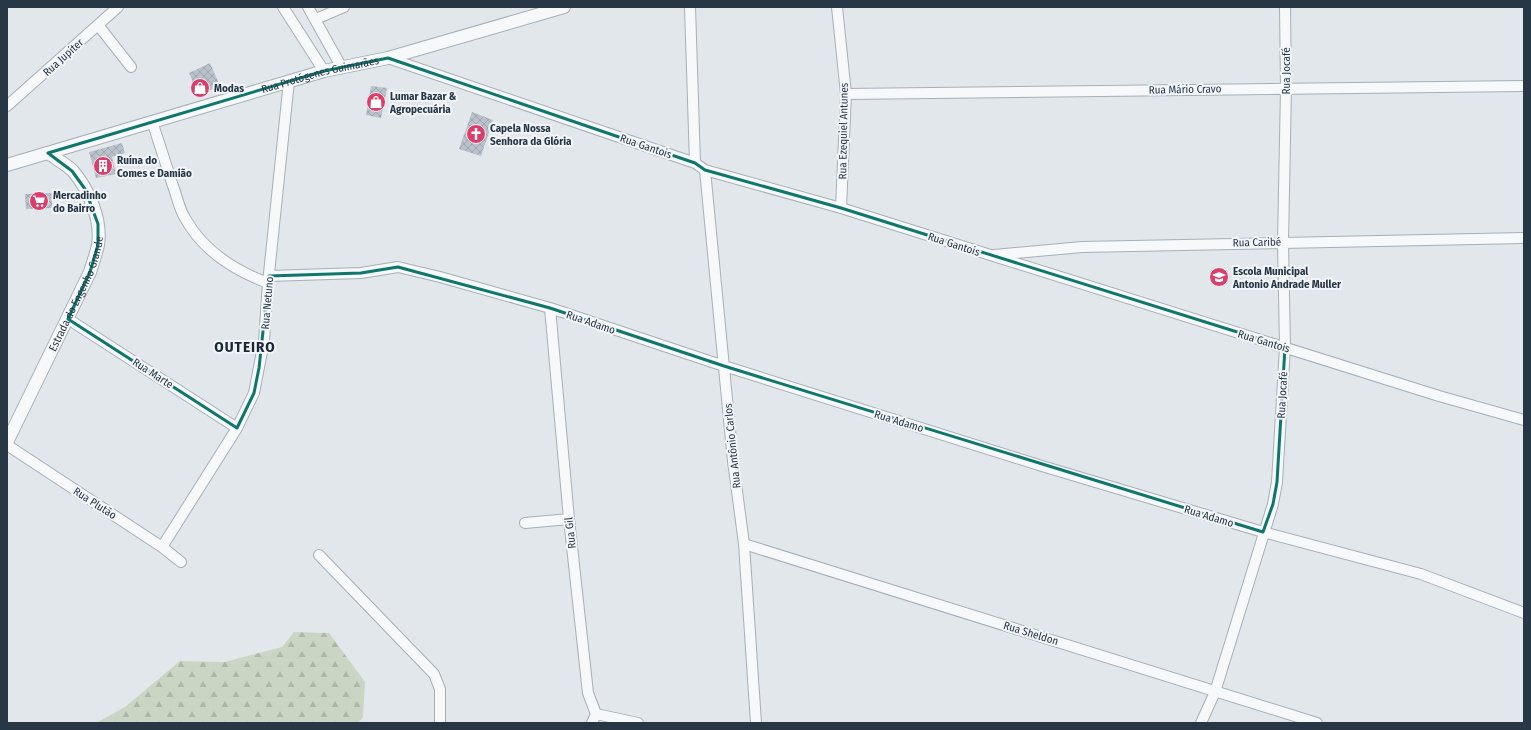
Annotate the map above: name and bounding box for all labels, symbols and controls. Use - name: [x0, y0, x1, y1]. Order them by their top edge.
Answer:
- street label: Rua Jupiter: [40, 36, 86, 79]
- street label: Rua Jocafé: [1280, 47, 1293, 95]
- street label: Rua Protógenes Guimarães: [260, 54, 380, 96]
- shop icon: Modas: [189, 77, 211, 99]
- place label: Modas: [214, 82, 244, 95]
- street label: Rua Ezequiel Antunes: [836, 82, 851, 180]
- street label: Rua Mário Cravo: [1149, 82, 1222, 97]
- place label: Lumar Bazar & Agropecuária: [389, 90, 457, 116]
- shop icon: Lumar Bazar & Agropecuária: [365, 91, 387, 113]
- place label: Capela Nossa Senhora da Glória: [490, 122, 572, 148]
- church icon: Capela Nossa Senhora da Glória: [465, 123, 487, 145]
- street label: Rua Gantois: [618, 132, 674, 161]
- place label: Ruína do Comes e Damião: [117, 154, 192, 180]
- building icon: Ruína do Comes e Damião: [92, 155, 114, 177]
- place label: Mercadinho do Bairro: [53, 189, 107, 215]
- supermarket icon: Mercadinho do Bairro: [28, 190, 50, 212]
- street label: Rua Gantois: [926, 230, 982, 259]
- street label: Estrada do Engenho Grande: [46, 236, 106, 353]
- street label: Rua Caribé: [1233, 236, 1281, 249]
- place label: Escola Municipal Antonio Andrade Muller: [1232, 265, 1342, 291]
- school or university icon: Escola Municipal Antonio Andrade Muller: [1208, 266, 1230, 288]
- street label: Rua Netuno: [259, 276, 276, 330]
- street label: Rua Adamo: [565, 308, 617, 337]
- street label: Rua Gantois: [1236, 327, 1292, 356]
- district label: OUTEIRO: [214, 338, 276, 356]
- street label: Rua Marte: [130, 356, 175, 391]
- street label: Rua Jocafé: [1275, 371, 1290, 419]
- street label: Rua Antônio Carlos: [722, 402, 743, 489]
- street label: Rua Adamo: [873, 408, 925, 435]
- street label: Rua Plutão: [71, 485, 119, 522]
- street label: Rua Adamo: [1183, 503, 1235, 530]
- street label: Rua Gil: [562, 516, 579, 549]
- street label: Rua Sheldon: [1002, 619, 1060, 648]

